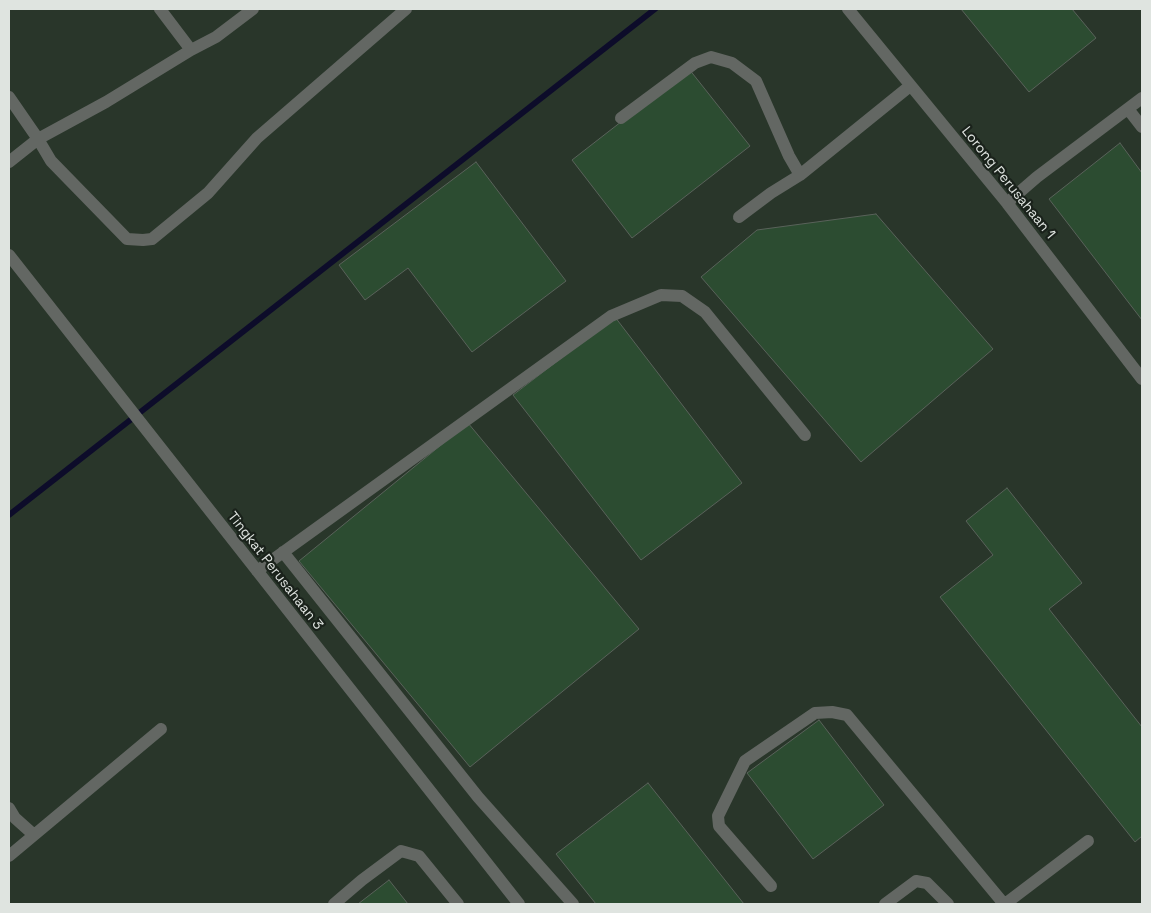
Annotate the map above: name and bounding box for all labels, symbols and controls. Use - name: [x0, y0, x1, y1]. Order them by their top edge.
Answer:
- street label: Lorong Perusahaan 1: [958, 124, 1058, 242]
- street label: Tingkat Perusahaan 3: [224, 509, 326, 633]

